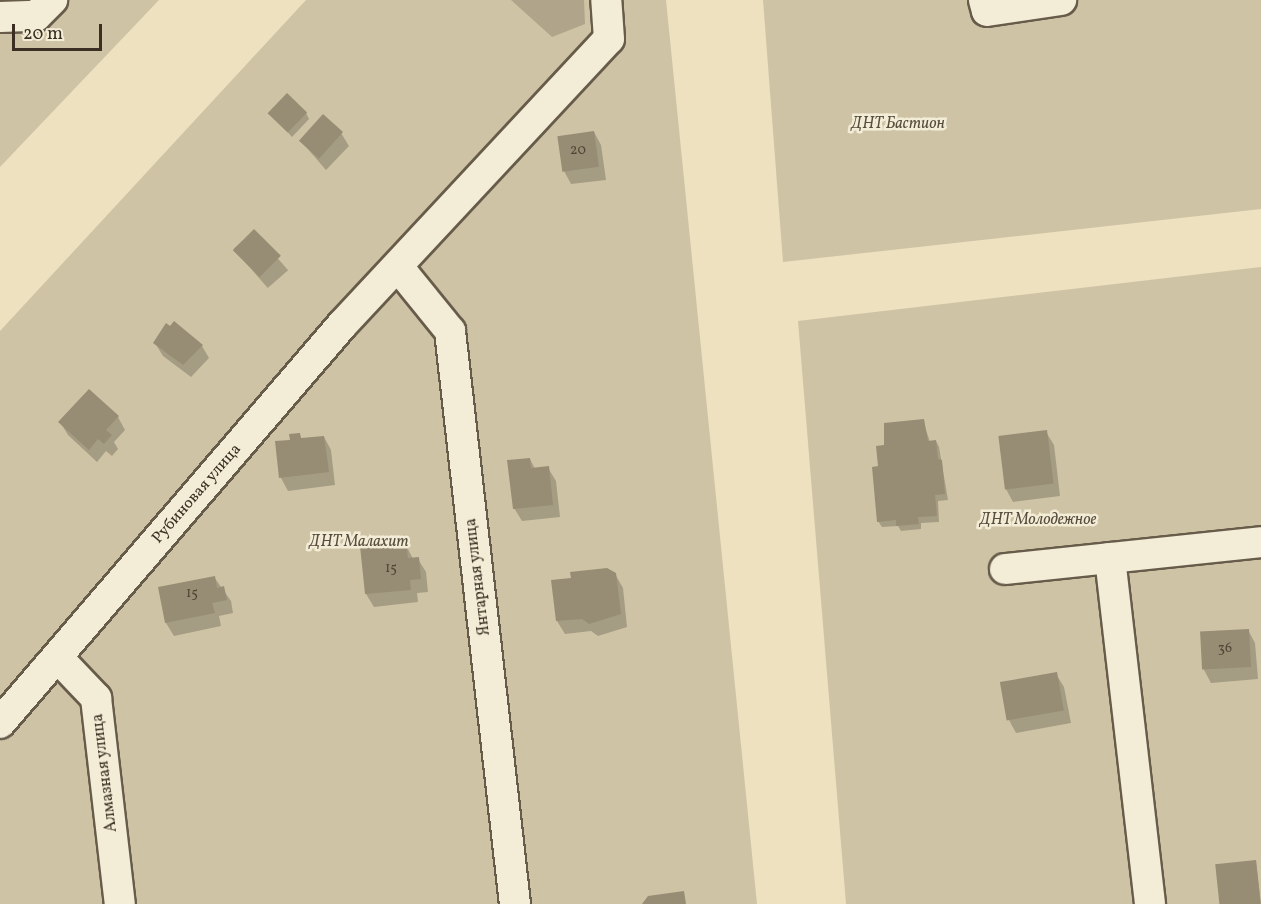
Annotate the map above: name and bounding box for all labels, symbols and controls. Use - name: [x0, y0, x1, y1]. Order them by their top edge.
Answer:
- scale bar: [15, 12, 105, 50]
- text: 20 m: [23, 22, 63, 47]
- park label: ДНТ Бастион: [851, 114, 945, 134]
- house number: 20: [570, 143, 586, 159]
- street label: Рубиновая улица: [148, 440, 246, 548]
- park label: ДНТ Молодежное: [980, 510, 1096, 530]
- street label: Янтарная улица: [461, 517, 495, 637]
- park label: ДНТ Малахит: [309, 532, 409, 552]
- house number: 15: [385, 561, 397, 577]
- house number: 15: [186, 586, 198, 602]
- house number: 36: [1218, 641, 1232, 657]
- street label: Алмазная улица: [88, 712, 122, 834]

